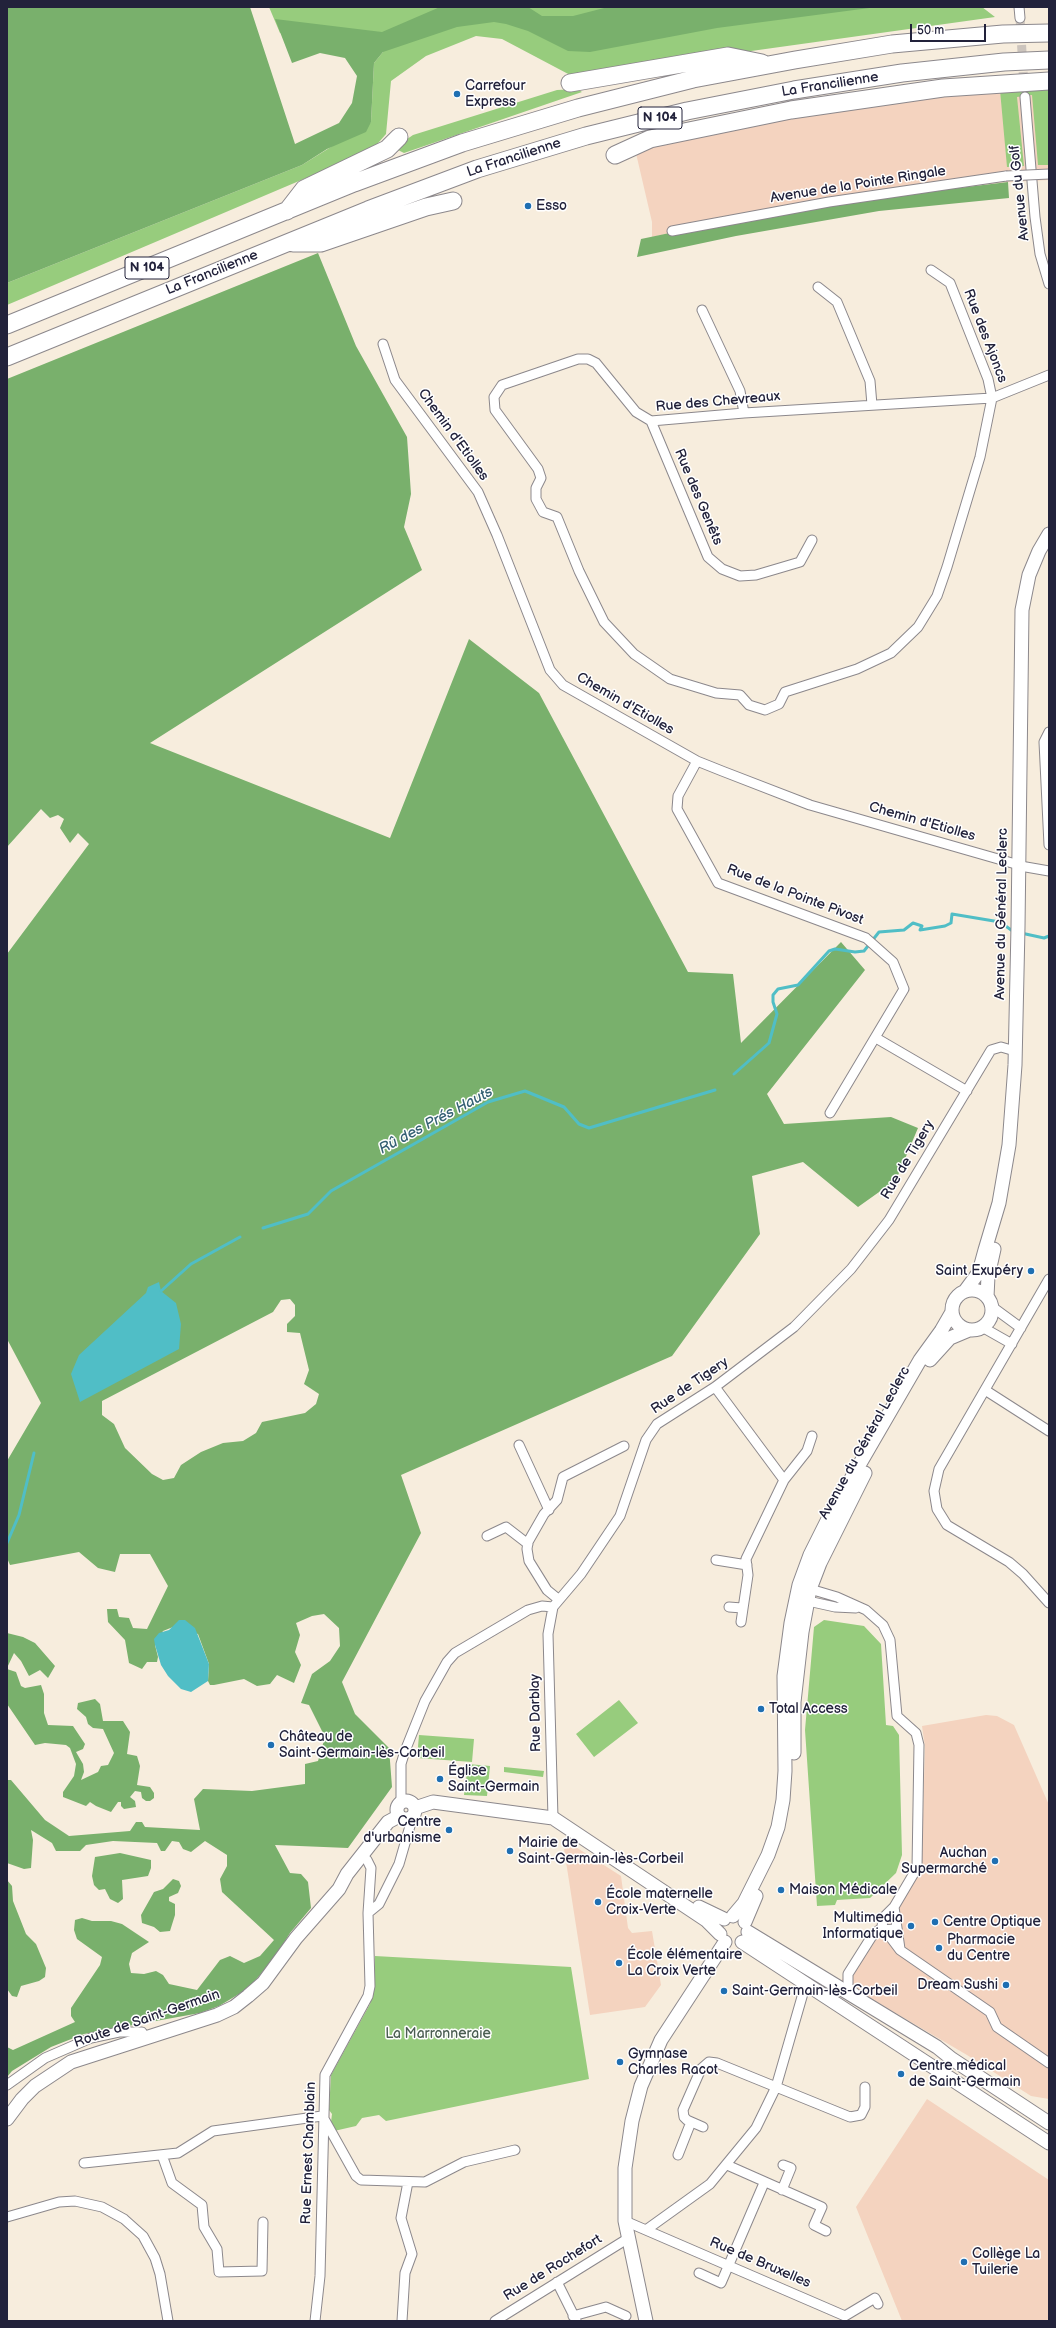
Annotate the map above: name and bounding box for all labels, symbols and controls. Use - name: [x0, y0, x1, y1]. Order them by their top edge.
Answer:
- scale bar: [912, 16, 988, 42]
- text: 50 m: [917, 23, 944, 38]
- street label: La Francilienne: [780, 69, 880, 101]
- place label: Carrefour Express: [465, 78, 525, 110]
- marker: Carrefour Express: [452, 89, 462, 99]
- road number: N 104: [638, 107, 682, 129]
- street label: La Francilienne: [465, 135, 563, 181]
- street label: Avenue du Golf: [1007, 144, 1033, 242]
- street label: Avenue de la Pointe Ringale: [769, 163, 947, 207]
- place label: Esso: [536, 198, 567, 214]
- marker: Esso: [523, 201, 533, 211]
- street label: La Francilienne: [164, 247, 260, 299]
- road number: N 104: [125, 257, 169, 279]
- street label: Rue des Ajoncs: [959, 287, 1011, 385]
- street label: Chemin d'Etiolles: [414, 386, 492, 484]
- street label: Rue des Chevreaux: [655, 388, 781, 416]
- street label: Rue des Genêts: [670, 446, 726, 548]
- street label: Chemin d'Etiolles: [573, 669, 677, 739]
- street label: Chemin d'Etiolles: [867, 799, 977, 845]
- street label: Avenue du Général Leclerc: [992, 828, 1012, 1000]
- street label: Rue de la Pointe Pivost: [724, 861, 866, 929]
- water label: Rû des Prés Hauts: [376, 1083, 496, 1159]
- street label: Rue de Tigery: [878, 1117, 938, 1203]
- place label: Saint Exupéry: [936, 1263, 1023, 1279]
- marker: Saint Exupéry: [1026, 1266, 1036, 1276]
- street label: Rue de Tigery: [648, 1354, 732, 1418]
- street label: Avenue du Général Leclerc: [816, 1364, 914, 1522]
- street label: Rue Darblay: [527, 1674, 545, 1752]
- place label: Total Access: [769, 1701, 848, 1717]
- marker: Total Access: [756, 1704, 766, 1714]
- place label: Château de Saint-Germain-lès-Corbeil: [279, 1729, 445, 1762]
- marker: Château de Saint-Germain-lès-Corbeil: [266, 1740, 276, 1750]
- place label: Église Saint-Germain: [448, 1763, 540, 1796]
- marker: Église Saint-Germain: [435, 1774, 445, 1784]
- place label: Centre d'urbanisme: [363, 1814, 441, 1846]
- marker: Centre d'urbanisme: [444, 1825, 454, 1835]
- place label: Mairie de Saint-Germain-lès-Corbeil: [518, 1835, 684, 1868]
- place label: Auchan Supermarché: [901, 1845, 987, 1878]
- marker: Mairie de Saint-Germain-lès-Corbeil: [505, 1846, 515, 1856]
- marker: Auchan Supermarché: [990, 1856, 1000, 1866]
- place label: Maison Médicale: [789, 1882, 897, 1898]
- marker: Maison Médicale: [776, 1885, 786, 1895]
- place label: École maternelle Croix-Verte: [606, 1886, 713, 1918]
- marker: École maternelle Croix-Verte: [593, 1897, 603, 1907]
- place label: Multimedia Informatique: [822, 1910, 903, 1942]
- place label: Centre Optique: [943, 1914, 1041, 1930]
- marker: Centre Optique: [930, 1917, 940, 1927]
- marker: Multimedia Informatique: [906, 1921, 916, 1931]
- place label: Pharmacie du Centre: [947, 1932, 1015, 1964]
- marker: Pharmacie du Centre: [934, 1943, 944, 1953]
- place label: École élémentaire La Croix Verte: [627, 1947, 742, 1980]
- marker: École élémentaire La Croix Verte: [614, 1958, 624, 1968]
- place label: Dream Sushi: [917, 1977, 998, 1993]
- marker: Dream Sushi: [1001, 1980, 1011, 1990]
- place label: Saint-Germain-lès-Corbeil: [732, 1983, 898, 1999]
- street label: Route de Saint-Germain: [72, 1986, 222, 2052]
- marker: Saint-Germain-lès-Corbeil: [719, 1986, 729, 1996]
- park label: La Marronneraie: [385, 2026, 491, 2042]
- place label: Gymnase Charles Racot: [628, 2046, 718, 2078]
- marker: Gymnase Charles Racot: [615, 2057, 625, 2067]
- place label: Centre médical de Saint-Germain: [909, 2058, 1021, 2090]
- marker: Centre médical de Saint-Germain: [896, 2069, 906, 2079]
- street label: Rue Ernest Chamblain: [298, 2081, 320, 2225]
- street label: Rue de Rochefort: [501, 2231, 605, 2305]
- street label: Rue de Bruxelles: [707, 2234, 813, 2292]
- place label: Collège La Tuilerie: [972, 2246, 1040, 2278]
- marker: Collège La Tuilerie: [959, 2257, 969, 2267]

